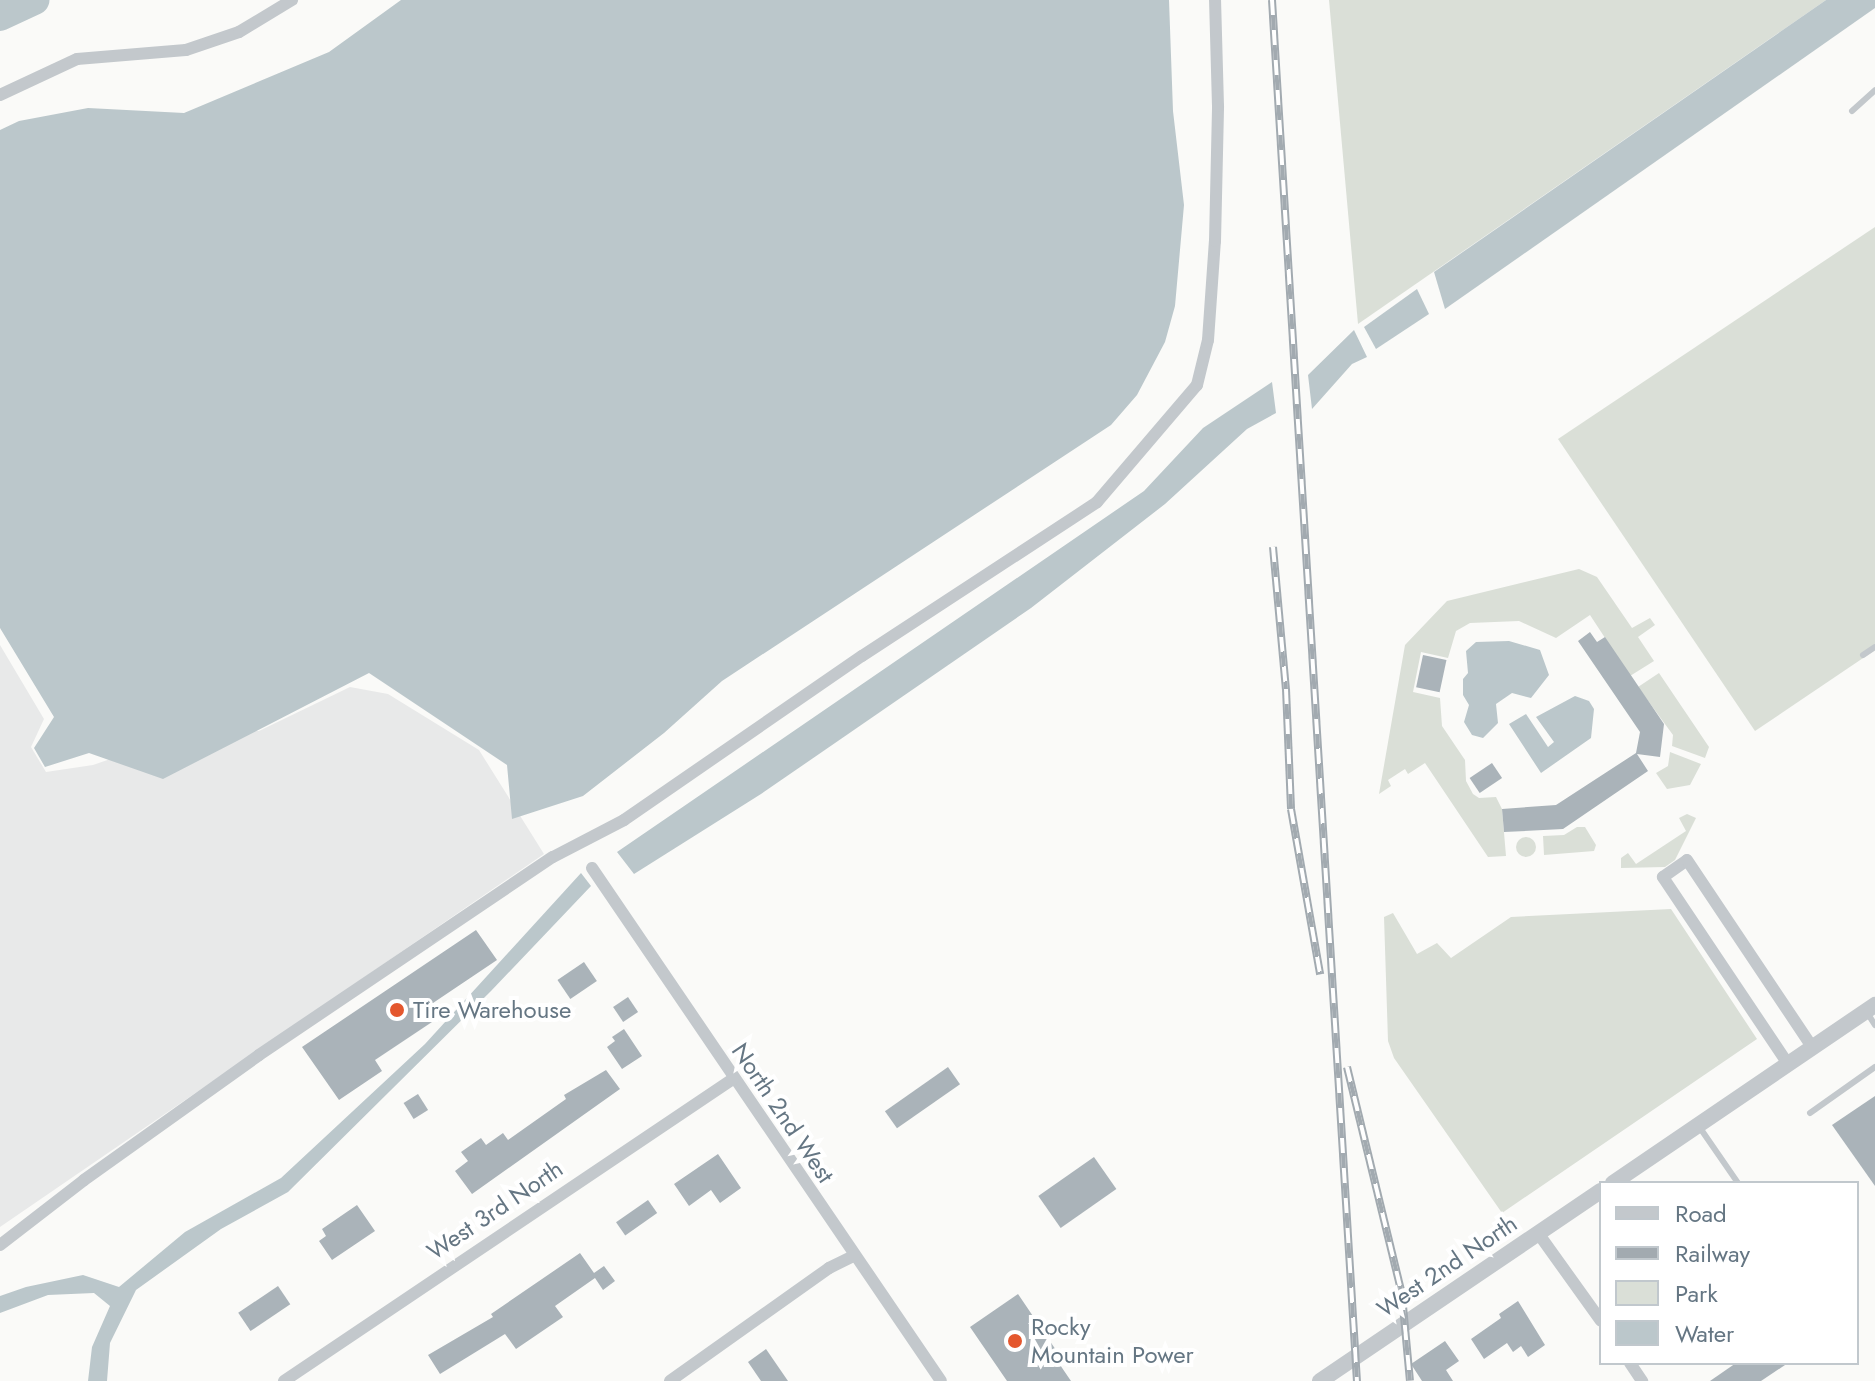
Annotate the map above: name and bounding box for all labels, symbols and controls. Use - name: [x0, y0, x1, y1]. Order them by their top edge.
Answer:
- place label: Tire Warehouse: [413, 996, 571, 1024]
- marker: Tire Warehouse: [388, 1001, 406, 1019]
- street label: North 2nd West: [726, 1038, 840, 1188]
- street label: West 3rd North: [422, 1154, 568, 1266]
- legend: [1599, 1181, 1859, 1365]
- text: Road: [1675, 1196, 1727, 1231]
- street label: West 2nd North: [1372, 1209, 1522, 1323]
- text: Railway: [1675, 1236, 1750, 1271]
- text: Park: [1675, 1276, 1718, 1311]
- place label: Rocky Mountain Power: [1031, 1313, 1194, 1369]
- text: Water: [1675, 1316, 1734, 1351]
- marker: Rocky Mountain Power: [1006, 1332, 1024, 1350]

